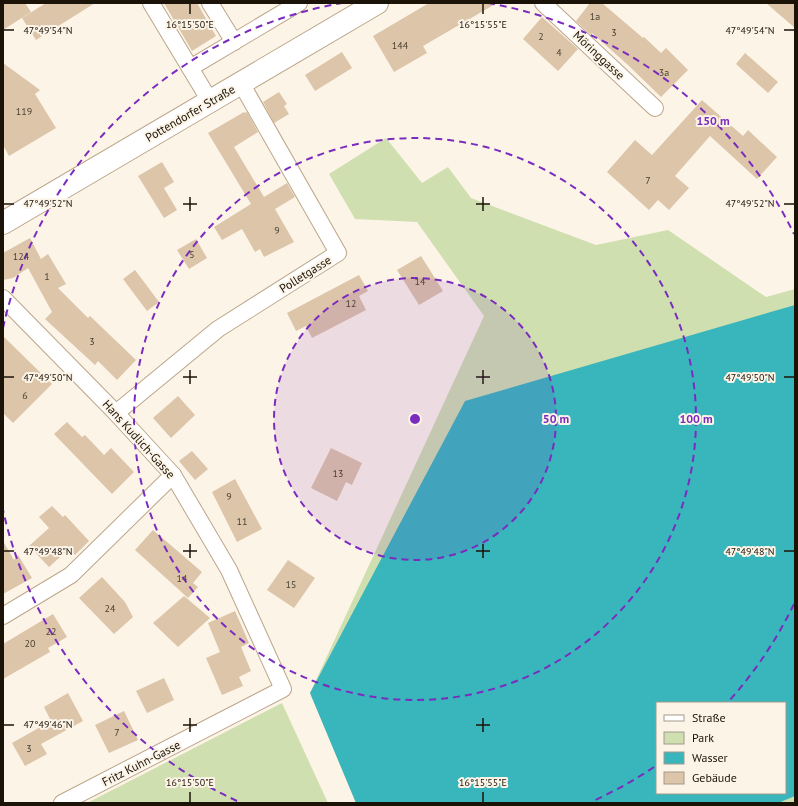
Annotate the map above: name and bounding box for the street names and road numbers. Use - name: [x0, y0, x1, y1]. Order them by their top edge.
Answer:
- street label: Möringgasse: [570, 27, 628, 83]
- street label: Pottendorfer Straße: [142, 81, 238, 145]
- street label: Polletgasse: [276, 252, 334, 296]
- street label: Hans Kudlich-Gasse: [100, 396, 178, 482]
- street label: Fritz Kuhn-Gasse: [99, 737, 183, 789]

